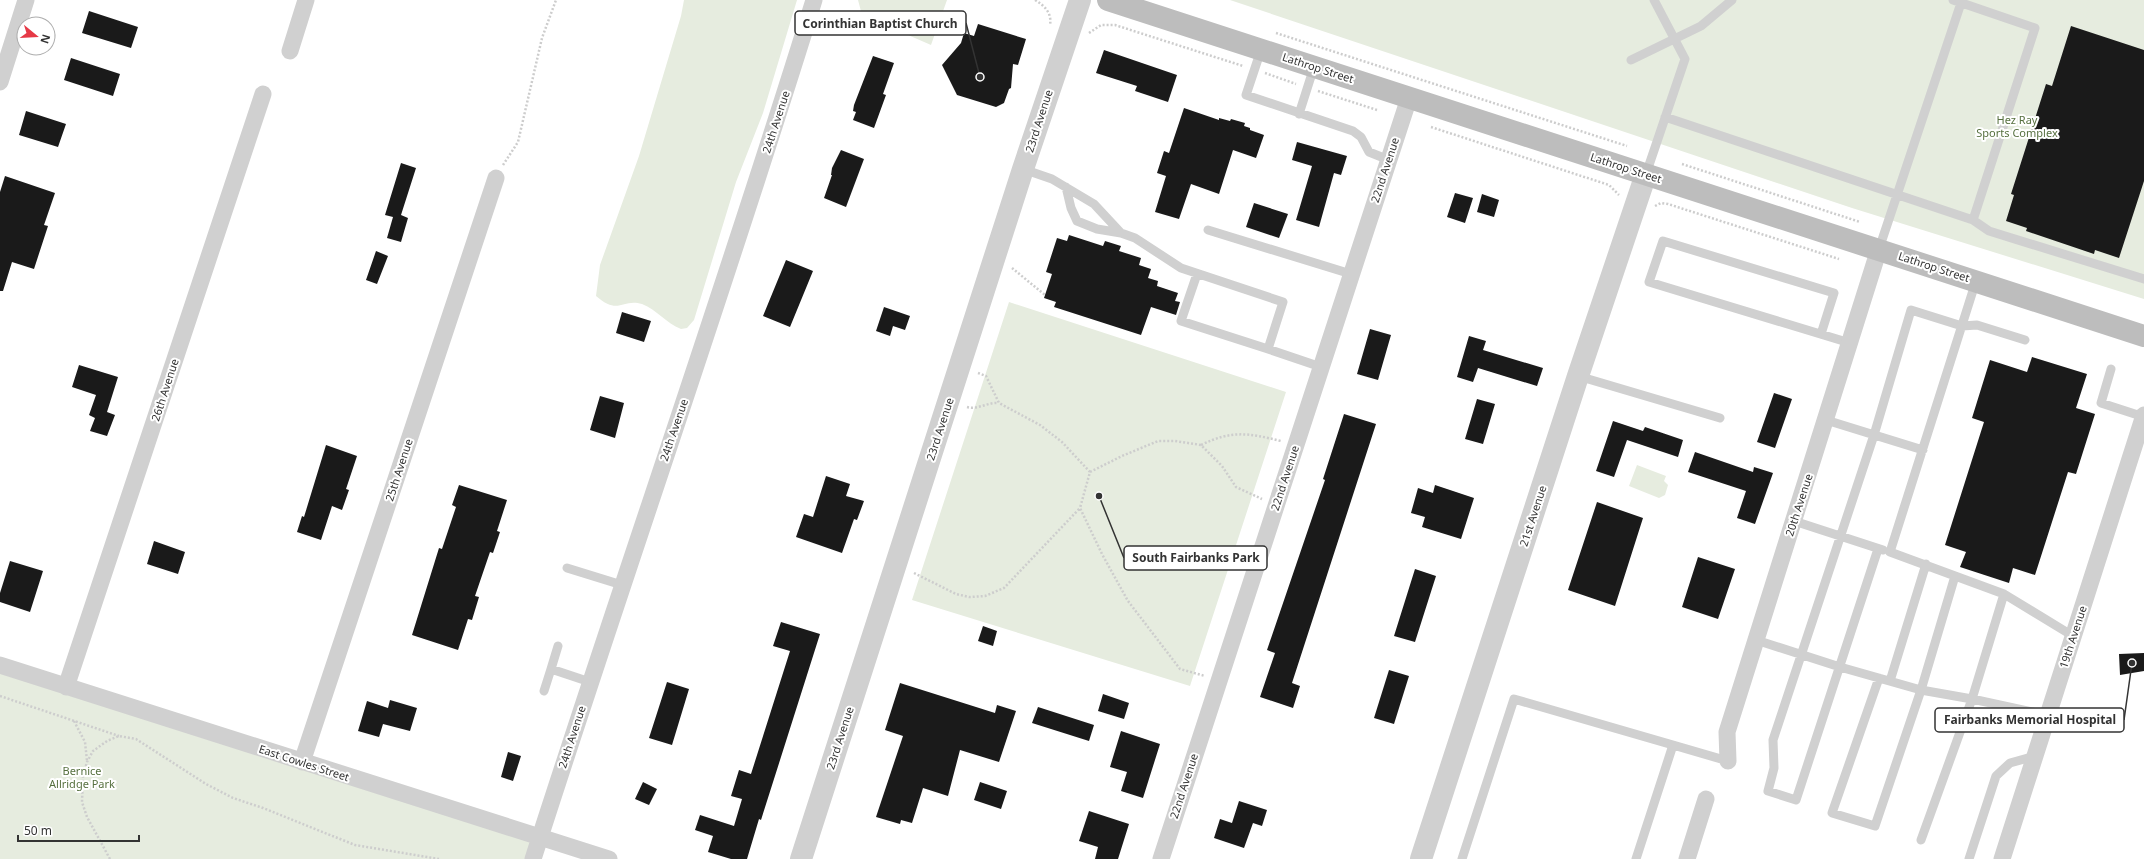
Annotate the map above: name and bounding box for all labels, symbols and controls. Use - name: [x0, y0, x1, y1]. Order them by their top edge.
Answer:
- callout: Corinthian Baptist Church: [795, 11, 966, 35]
- text: Corinthian Baptist Church: [803, 15, 957, 32]
- north arrow: [16, 16, 56, 56]
- text: N: [37, 33, 55, 46]
- street label: Lathrop Street: [1281, 49, 1356, 86]
- street label: 23rd Avenue: [1021, 88, 1056, 154]
- street label: 24th Avenue: [758, 89, 793, 155]
- park label: Hez Ray Sports Complex: [1976, 112, 2058, 140]
- street label: 22nd Avenue: [1367, 135, 1402, 204]
- street label: Lathrop Street: [1589, 149, 1664, 186]
- street label: Lathrop Street: [1897, 248, 1972, 285]
- street label: 26th Avenue: [147, 357, 182, 423]
- street label: 23rd Avenue: [922, 396, 957, 462]
- street label: 24th Avenue: [656, 397, 691, 463]
- street label: 25th Avenue: [381, 437, 416, 503]
- street label: 22nd Avenue: [1267, 443, 1302, 512]
- street label: 20th Avenue: [1781, 472, 1816, 538]
- street label: 21st Avenue: [1516, 483, 1549, 548]
- callout: South Fairbanks Park: [1124, 546, 1267, 570]
- text: South Fairbanks Park: [1132, 549, 1260, 566]
- street label: 19th Avenue: [2055, 604, 2090, 670]
- street label: 24th Avenue: [554, 704, 589, 770]
- street label: 23rd Avenue: [822, 705, 857, 771]
- callout: Fairbanks Memorial Hospital: [1935, 708, 2124, 732]
- text: Fairbanks Memorial Hospital: [1944, 711, 2116, 728]
- street label: East Cowles Street: [257, 741, 351, 784]
- street label: 22nd Avenue: [1166, 751, 1201, 820]
- park label: Bernice Allridge Park: [49, 763, 115, 791]
- scale bar: [18, 817, 139, 843]
- text: 50 m: [24, 822, 52, 839]

